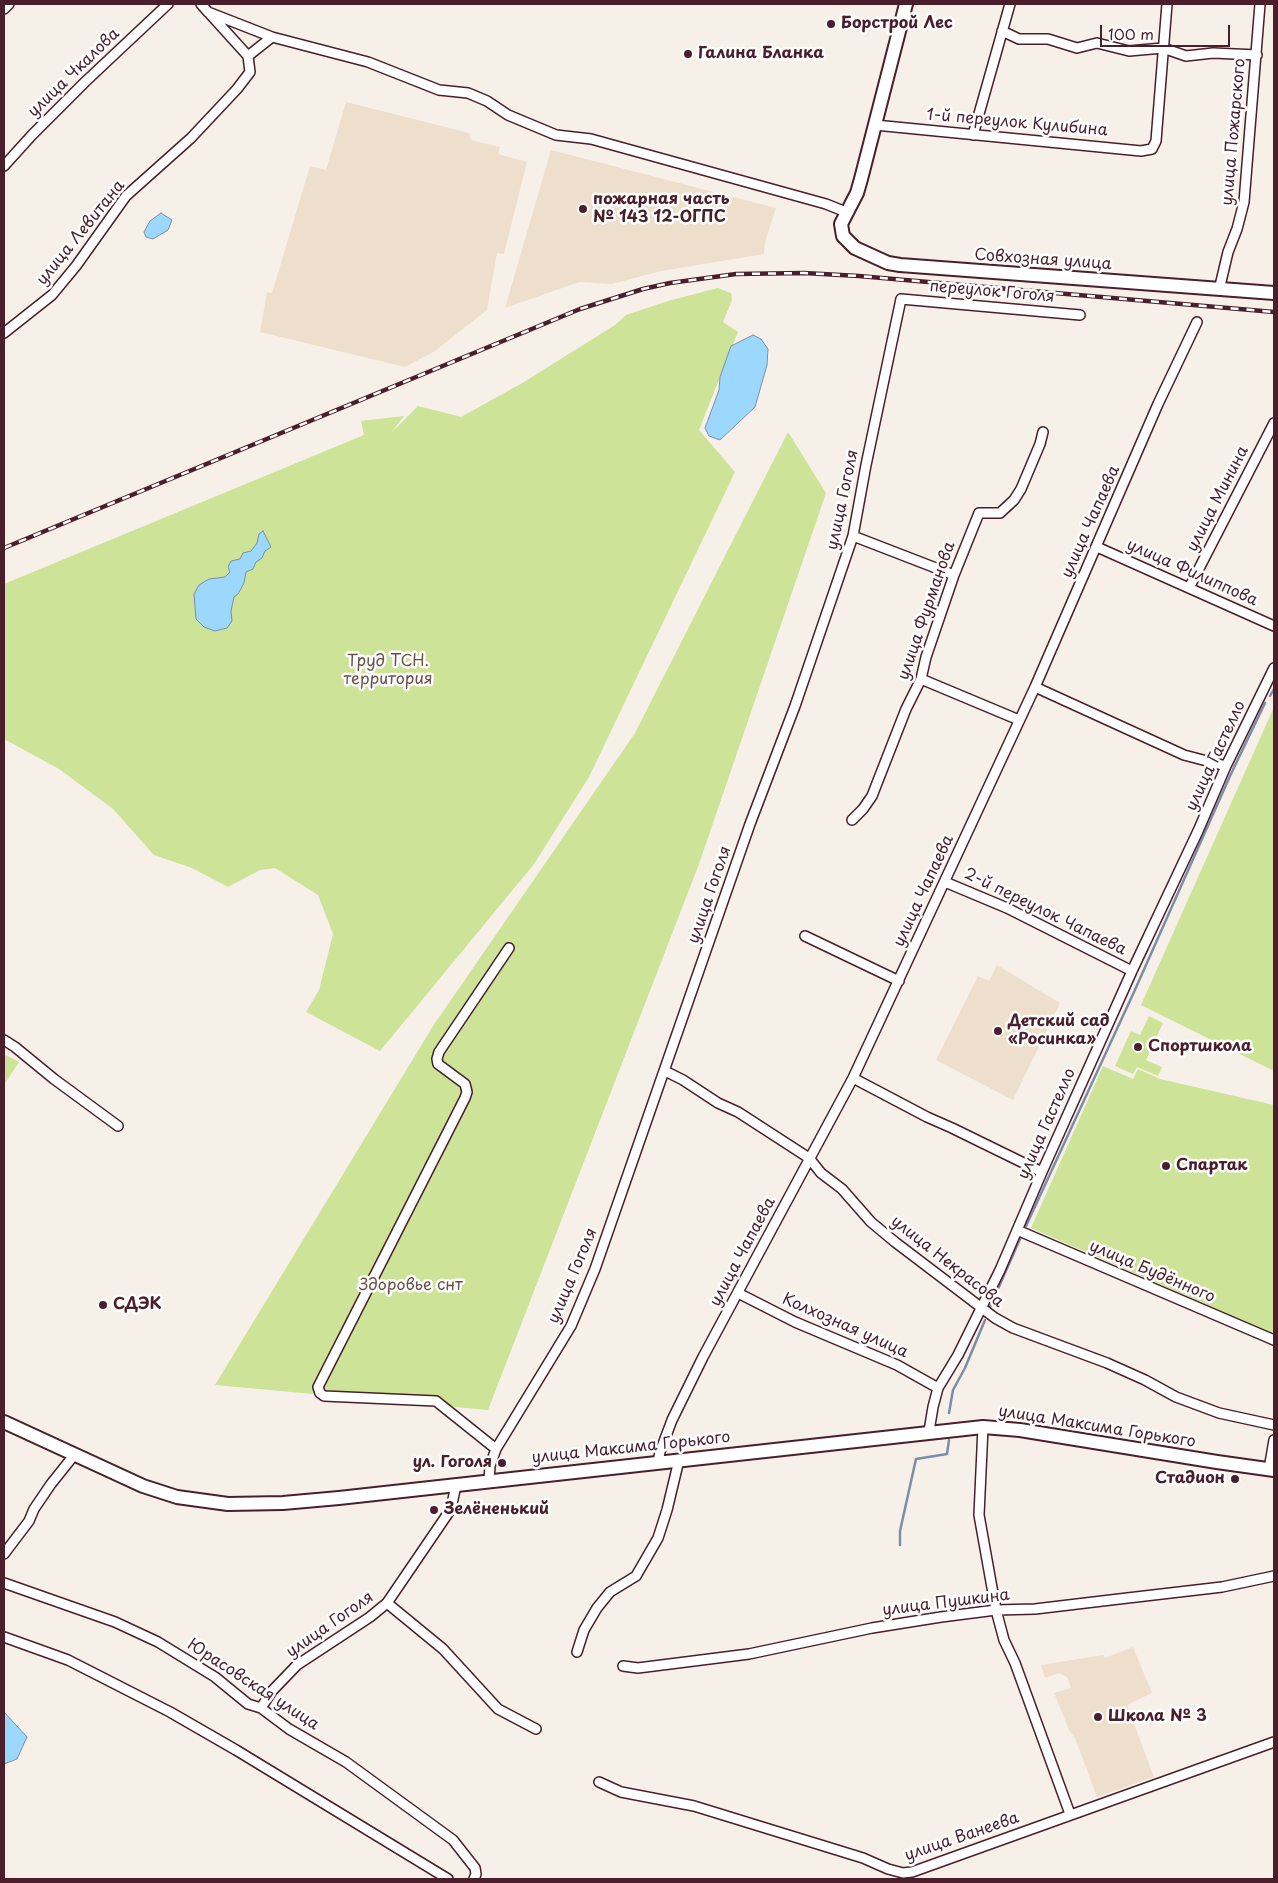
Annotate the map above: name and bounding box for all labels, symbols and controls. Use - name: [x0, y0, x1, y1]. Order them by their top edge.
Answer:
- place label: Борстрой Лес: [841, 14, 953, 34]
- scale bar: [1103, 15, 1233, 47]
- marker: Борстрой Лес: [825, 18, 837, 30]
- text: 100 m: [1108, 22, 1154, 45]
- street label: улица Чкалова: [24, 24, 124, 122]
- place label: Галина Бланка: [698, 44, 824, 64]
- marker: Галина Бланка: [682, 48, 694, 60]
- street label: улица Пожарского: [1218, 57, 1250, 207]
- street label: 1-й переулок Кулибина: [926, 106, 1108, 140]
- street label: улица Левитана: [33, 177, 129, 289]
- place label: пожарная часть № 143 12-ОГПС: [593, 190, 729, 228]
- marker: пожарная часть № 143 12-ОГПС: [577, 203, 589, 215]
- street label: Совхозная улица: [974, 246, 1112, 274]
- street label: переулок Гоголя: [929, 277, 1055, 307]
- street label: улица Минина: [1183, 443, 1253, 555]
- street label: улица Гоголя: [823, 448, 863, 552]
- street label: улица Чапаева: [1058, 463, 1124, 581]
- street label: улица Филиппова: [1123, 535, 1261, 611]
- street label: улица Фурманова: [894, 539, 960, 683]
- park label: Труд ТСН. территория: [343, 652, 433, 690]
- street label: улица Гастелло: [1182, 698, 1250, 814]
- street label: улица Чапаева: [890, 832, 958, 950]
- street label: улица Гоголя: [684, 844, 736, 946]
- street label: 2-й переулок Чапаева: [961, 864, 1129, 960]
- place label: Детский сад «Росинка»: [1008, 1012, 1109, 1050]
- marker: Детский сад «Росинка»: [992, 1025, 1004, 1037]
- place label: Спортшкола: [1148, 1037, 1252, 1057]
- marker: Спортшкола: [1132, 1041, 1144, 1053]
- street label: улица Гастелло: [1014, 1066, 1080, 1182]
- place label: Спартак: [1176, 1156, 1247, 1176]
- marker: Спартак: [1160, 1160, 1172, 1172]
- street label: улица Чапаева: [706, 1194, 780, 1310]
- street label: улица Некрасова: [887, 1212, 1007, 1312]
- street label: улица Гоголя: [544, 1225, 602, 1327]
- street label: улица Будённого: [1086, 1237, 1218, 1307]
- park label: Здоровье снт: [359, 1276, 463, 1296]
- street label: Колхозная улица: [779, 1290, 911, 1362]
- place label: СДЭК: [113, 1295, 161, 1315]
- marker: СДЭК: [97, 1299, 109, 1311]
- street label: улица Максима Горького: [997, 1402, 1197, 1452]
- street label: улица Максима Горького: [531, 1428, 731, 1468]
- place label: ул. Гоголя: [413, 1453, 492, 1473]
- marker: ул. Гоголя: [496, 1457, 508, 1469]
- place label: Стадион: [1155, 1469, 1225, 1489]
- marker: Стадион: [1229, 1473, 1241, 1485]
- place label: Зелёненький: [444, 1500, 549, 1520]
- marker: Зелёненький: [428, 1504, 440, 1516]
- street label: улица Пушкина: [881, 1586, 1011, 1620]
- street label: улица Гоголя: [283, 1588, 377, 1662]
- street label: Юрасовская улица: [184, 1635, 322, 1735]
- place label: Школа № 3: [1108, 1707, 1207, 1727]
- marker: Школа № 3: [1092, 1711, 1104, 1723]
- street label: улица Ванеева: [902, 1808, 1022, 1866]

